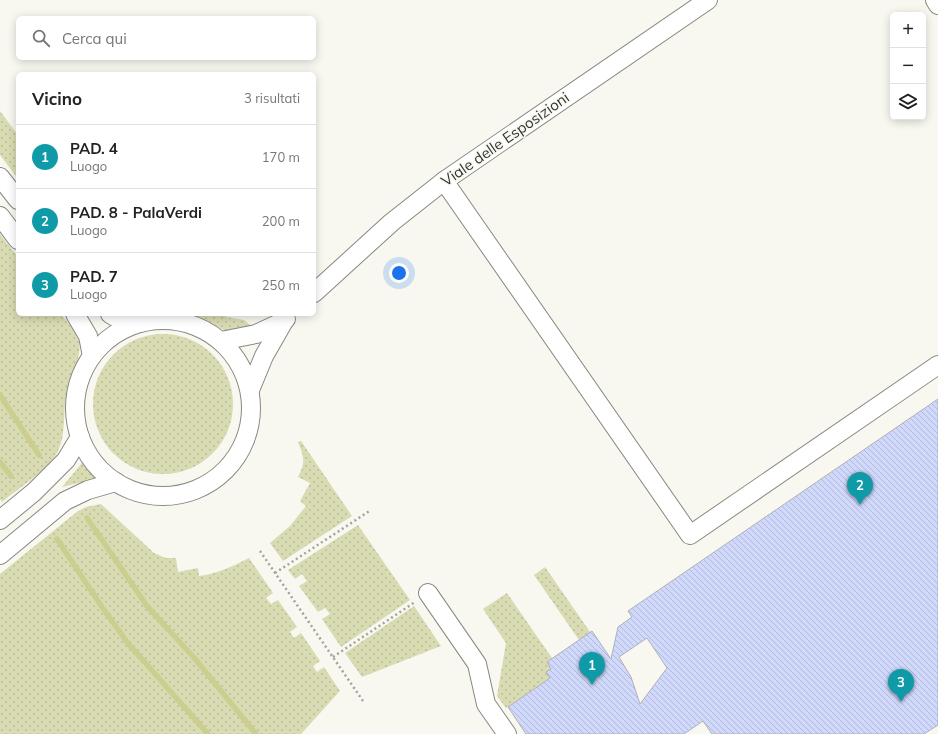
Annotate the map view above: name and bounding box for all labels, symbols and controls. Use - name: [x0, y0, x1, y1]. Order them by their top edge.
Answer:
- map controls: [890, 12, 926, 120]
- button: +: [890, 12, 926, 48]
- search box: [16, 16, 316, 60]
- icon: search: [30, 27, 52, 49]
- text: Cerca qui: [62, 29, 127, 48]
- button: −: [890, 48, 926, 84]
- button: layers: [890, 84, 926, 120]
- text: Vicino: [32, 88, 82, 109]
- street label: Viale delle Esposizioni: [437, 88, 573, 190]
- text: 3 risultati: [244, 90, 300, 106]
- text: PAD. 4: [70, 139, 118, 158]
- text: 1: [41, 149, 49, 165]
- text: 170 m: [262, 149, 300, 165]
- text: Luogo: [70, 158, 107, 174]
- text: PAD. 8 - PalaVerdi: [70, 203, 202, 222]
- text: 2: [41, 213, 49, 229]
- text: 200 m: [262, 213, 300, 229]
- text: Luogo: [70, 222, 107, 238]
- your location: [389, 263, 409, 283]
- text: PAD. 7: [70, 267, 118, 286]
- text: 3: [41, 277, 49, 293]
- text: 250 m: [262, 277, 300, 293]
- text: Luogo: [70, 286, 107, 302]
- pin: 2: [847, 472, 873, 505]
- pin: 1: [579, 652, 605, 685]
- pin: 3: [888, 669, 914, 702]

